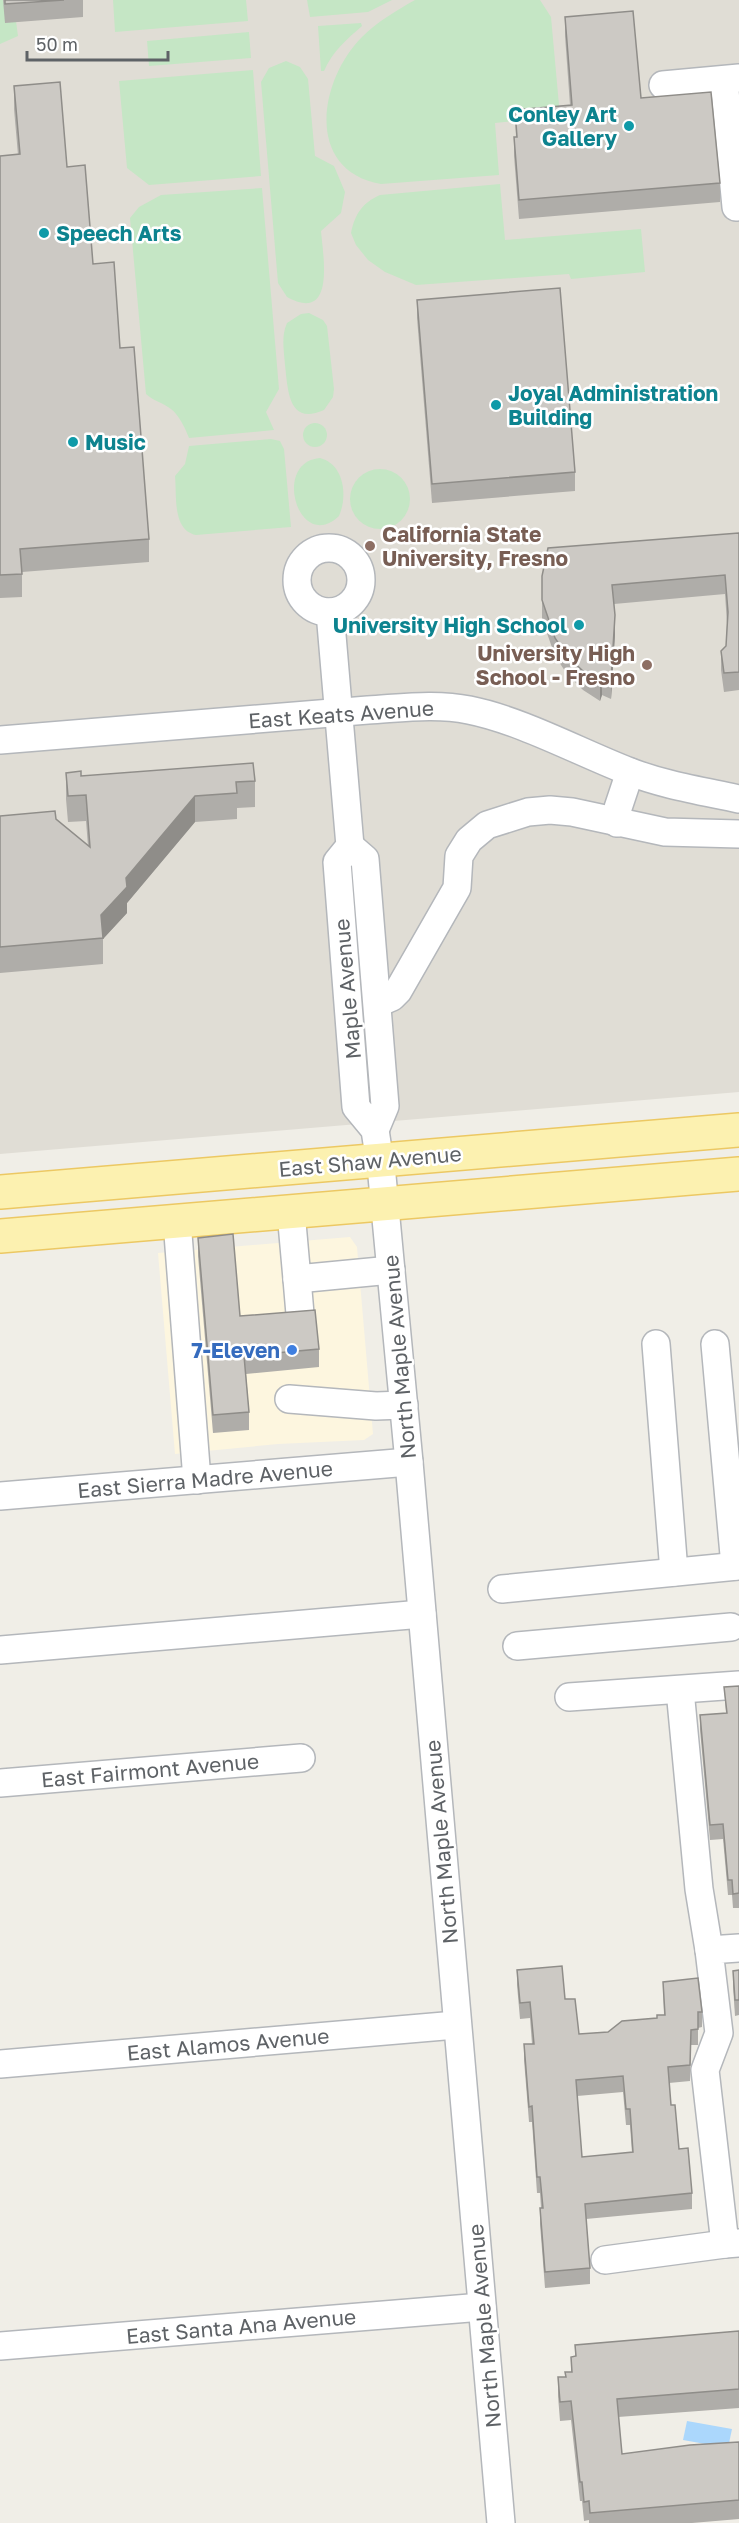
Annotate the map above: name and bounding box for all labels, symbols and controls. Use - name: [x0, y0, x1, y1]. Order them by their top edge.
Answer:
- scale bar: [27, 24, 168, 62]
- text: 50 m: [36, 33, 78, 55]
- place label: Conley Art Gallery: [508, 101, 617, 151]
- marker: Conley Art Gallery: [622, 119, 636, 133]
- place label: Speech Arts: [56, 220, 182, 246]
- marker: Speech Arts: [37, 226, 51, 240]
- place label: Joyal Administration Building: [508, 380, 718, 430]
- marker: Joyal Administration Building: [489, 398, 503, 412]
- place label: Music: [85, 429, 146, 455]
- marker: Music: [66, 435, 80, 449]
- place label: California State University, Fresno: [382, 521, 568, 571]
- marker: California State University, Fresno: [363, 539, 377, 553]
- place label: University High School: [333, 612, 567, 638]
- marker: University High School: [572, 618, 586, 632]
- place label: University High School - Fresno: [476, 640, 635, 690]
- marker: University High School - Fresno: [640, 658, 654, 672]
- street label: East Keats Avenue: [247, 695, 435, 733]
- street label: Maple Avenue: [328, 918, 366, 1060]
- street label: East Shaw Avenue: [277, 1140, 463, 1182]
- street label: North Maple Avenue: [377, 1254, 421, 1460]
- place label: 7-Eleven: [191, 1337, 280, 1363]
- marker: 7-Eleven: [285, 1343, 299, 1357]
- street label: East Sierra Madre Avenue: [76, 1455, 334, 1503]
- street label: North Maple Avenue: [419, 1739, 463, 1945]
- street label: East Fairmont Avenue: [40, 1748, 260, 1792]
- street label: East Alamos Avenue: [126, 2022, 330, 2066]
- street label: North Maple Avenue: [462, 2223, 506, 2429]
- street label: East Santa Ana Avenue: [125, 2303, 357, 2349]

